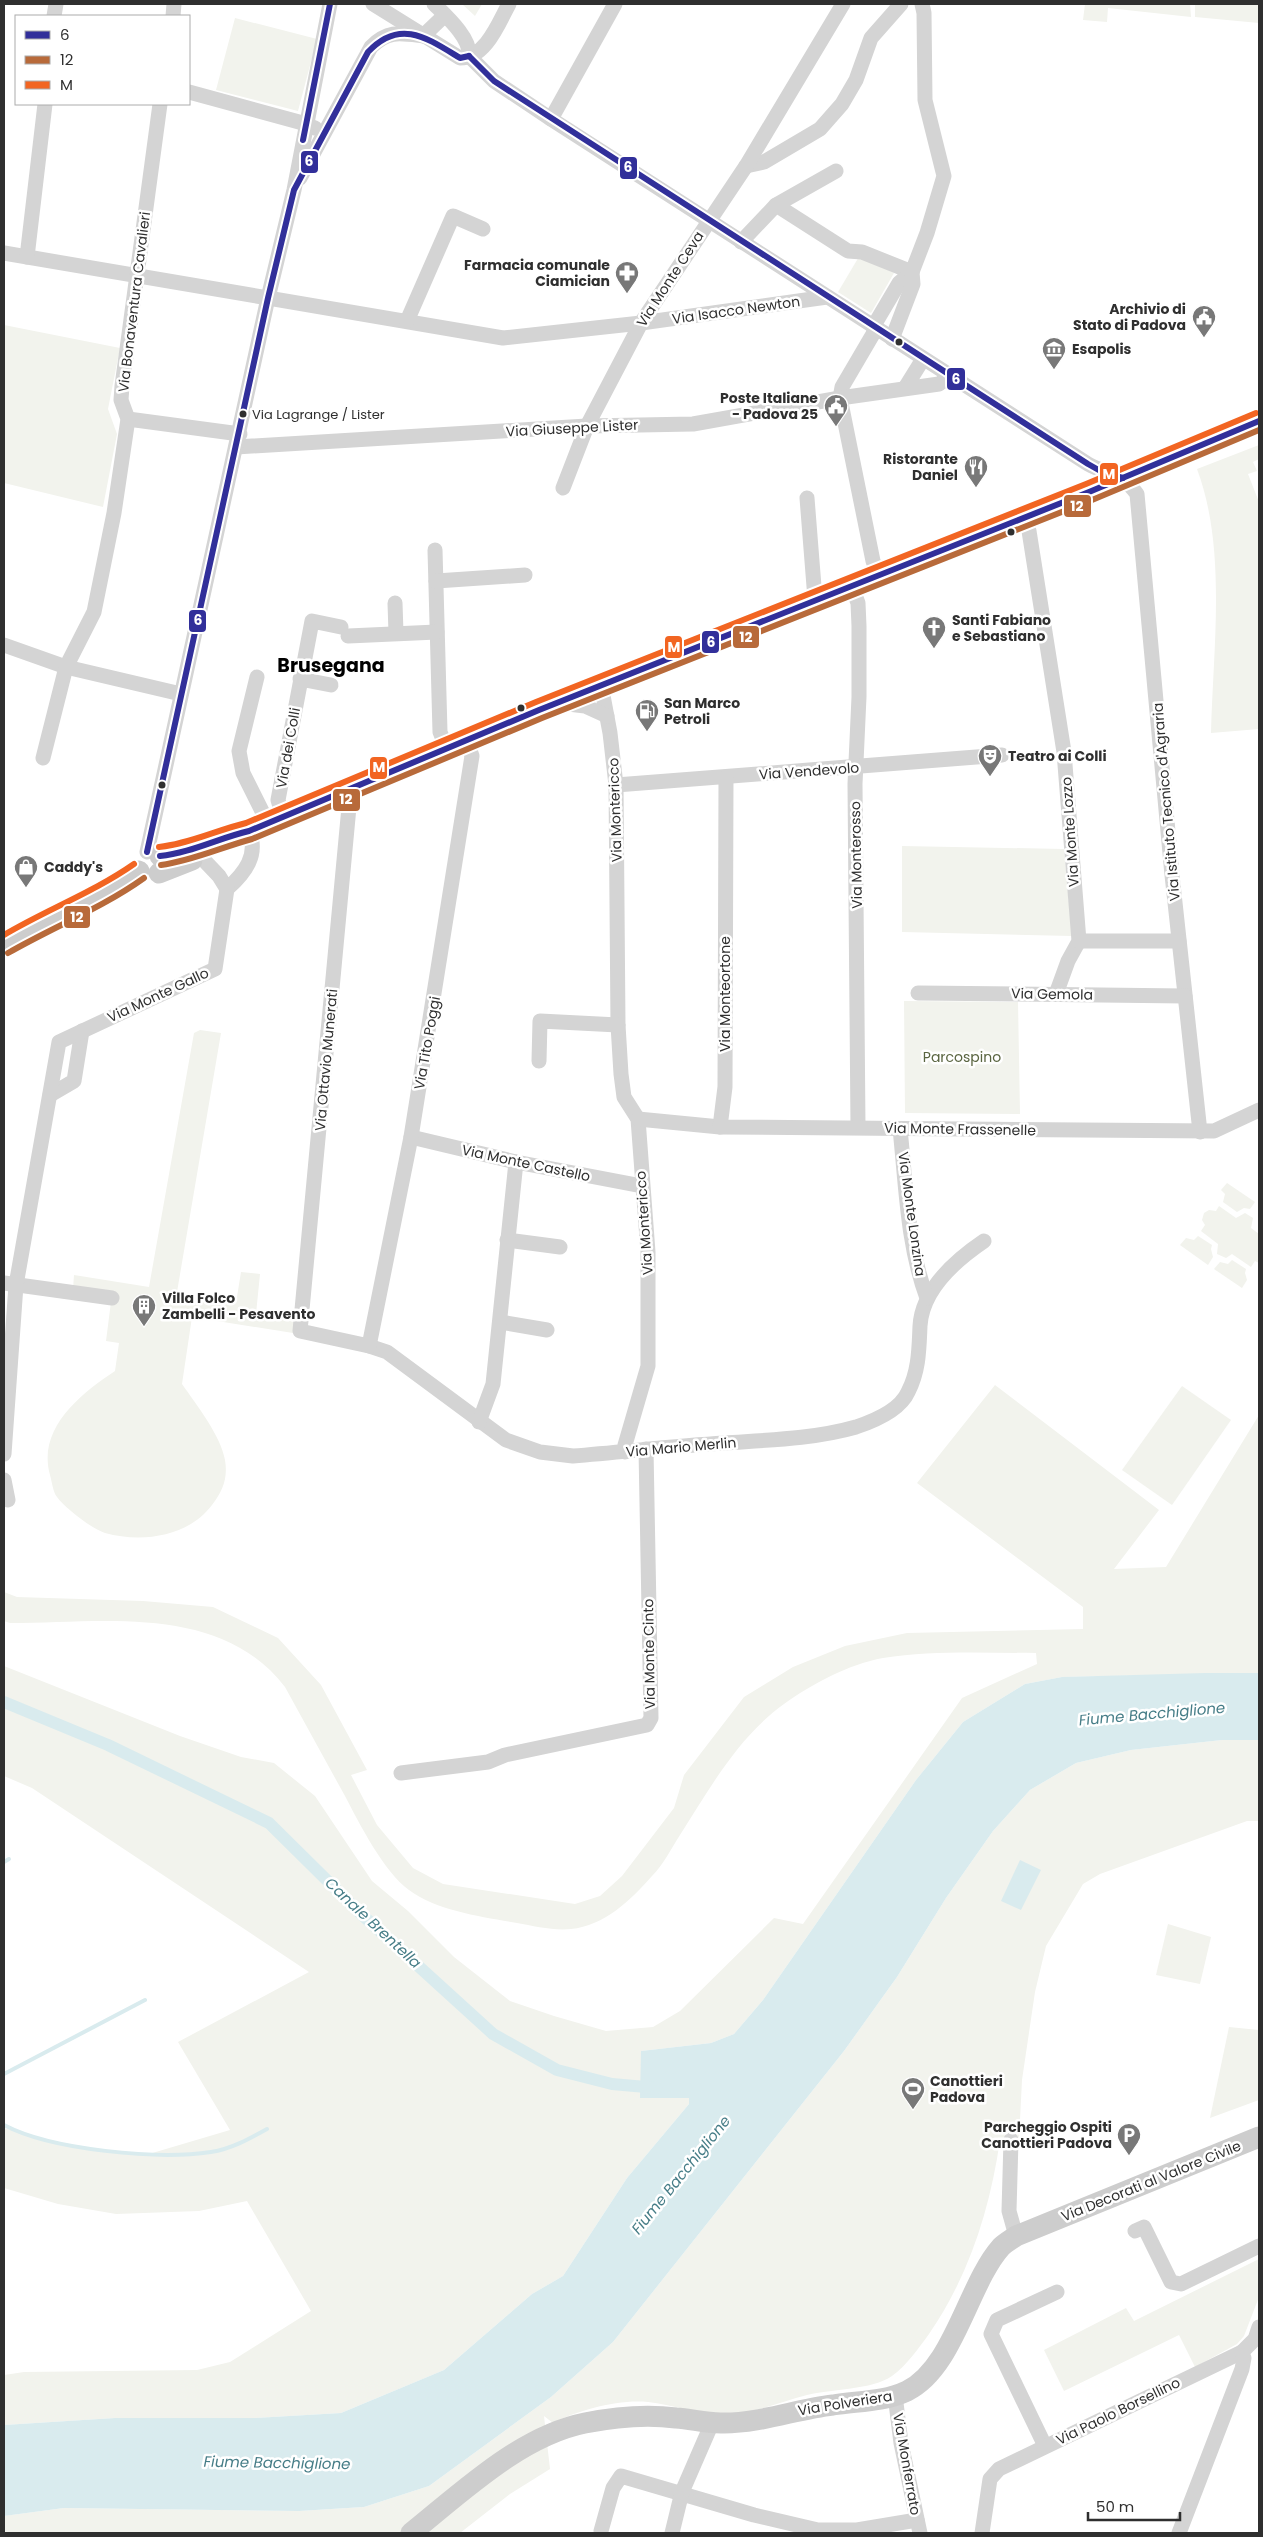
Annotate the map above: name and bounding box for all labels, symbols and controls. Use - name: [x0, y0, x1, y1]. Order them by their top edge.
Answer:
- legend: [15, 15, 190, 105]
- text: 6: [60, 24, 70, 45]
- text: 12: [60, 49, 73, 70]
- text: M: [60, 74, 73, 95]
- line badge: 6: [300, 150, 319, 174]
- text: 6: [305, 151, 314, 171]
- line badge: 6: [619, 156, 638, 180]
- text: 6: [624, 157, 633, 177]
- street label: Via Bonaventura Cavalieri: [113, 211, 155, 393]
- street label: Via Monte Ceva: [632, 227, 708, 331]
- place label: Farmacia comunale Ciamician: [464, 255, 610, 291]
- pharmacy icon: Farmacia comunale Ciamician: [614, 260, 640, 294]
- street label: Via Isacco Newton: [671, 291, 801, 329]
- place label: Archivio di Stato di Padova: [1073, 299, 1186, 335]
- public building icon: Archivio di Stato di Padova: [1191, 304, 1217, 338]
- museum icon: Esapolis: [1041, 336, 1067, 370]
- unlabelled marker: [894, 337, 904, 347]
- place label: Esapolis: [1072, 339, 1132, 359]
- line badge: 6: [946, 367, 966, 391]
- text: 6: [952, 369, 961, 389]
- place label: Poste Italiane - Padova 25: [720, 388, 818, 424]
- public building icon: Poste Italiane - Padova 25: [823, 393, 849, 427]
- place label: Via Lagrange / Lister: [252, 405, 385, 424]
- marker: Via Lagrange / Lister: [238, 409, 248, 419]
- street label: Via Giuseppe Lister: [505, 415, 639, 441]
- place label: Ristorante Daniel: [883, 449, 958, 485]
- restaurant icon: Ristorante Daniel: [963, 454, 989, 488]
- line badge: M: [1099, 462, 1119, 486]
- text: M: [1103, 464, 1115, 484]
- line badge: 12: [1063, 494, 1092, 518]
- text: 12: [1070, 496, 1084, 516]
- unlabelled marker: [1006, 527, 1016, 537]
- line badge: 6: [188, 609, 207, 633]
- text: 6: [194, 610, 203, 630]
- place label: Santi Fabiano e Sebastiano: [952, 610, 1051, 646]
- church icon: Santi Fabiano e Sebastiano: [921, 615, 947, 649]
- line badge: 12: [732, 625, 760, 649]
- text: 12: [739, 627, 753, 647]
- line badge: 6: [701, 630, 720, 654]
- text: 6: [707, 632, 716, 652]
- line badge: M: [664, 635, 683, 659]
- text: M: [668, 637, 680, 657]
- district label: Brusegana: [277, 652, 385, 679]
- place label: San Marco Petroli: [664, 693, 740, 729]
- fuel station icon: San Marco Petroli: [634, 698, 660, 732]
- street label: Via Istituto Tecnico d'Agraria: [1147, 702, 1185, 902]
- unlabelled marker: [516, 703, 526, 713]
- street label: Via dei Colli: [271, 706, 305, 790]
- theatre icon: Teatro ai Colli: [977, 743, 1003, 777]
- place label: Teatro ai Colli: [1008, 746, 1107, 766]
- line badge: M: [369, 756, 388, 780]
- text: M: [373, 757, 385, 777]
- street label: Via Montericco: [603, 757, 627, 863]
- street label: Via Vendevolo: [758, 758, 860, 784]
- street label: Via Monte Lozzo: [1056, 776, 1084, 888]
- unlabelled marker: [157, 780, 167, 790]
- line badge: 12: [332, 788, 361, 812]
- text: 12: [339, 789, 353, 809]
- street label: Via Monterosso: [845, 801, 867, 909]
- shop icon: Caddy's: [13, 854, 39, 888]
- place label: Caddy's: [44, 857, 103, 877]
- line badge: 12: [63, 905, 91, 929]
- text: 12: [70, 907, 84, 927]
- street label: Via Monteortone: [715, 936, 735, 1052]
- street label: Via Monte Gallo: [104, 963, 212, 1027]
- street label: Via Gemola: [1011, 983, 1093, 1005]
- street label: Via Ottavio Munerati: [310, 988, 342, 1132]
- street label: Via Tito Poggi: [409, 995, 445, 1091]
- park label: Parcospino: [923, 1047, 1001, 1067]
- street label: Via Monte Frassenelle: [884, 1118, 1036, 1140]
- street label: Via Monte Castello: [460, 1140, 592, 1186]
- street label: Via Monte Lonzina: [893, 1150, 931, 1278]
- street label: Via Montericco: [630, 1170, 658, 1276]
- place label: Villa Folco Zambelli - Pesavento: [162, 1288, 315, 1324]
- building icon: Villa Folco Zambelli - Pesavento: [131, 1293, 157, 1327]
- street label: Via Mario Merlin: [625, 1432, 737, 1462]
- street label: Via Monte Cinto: [638, 1598, 660, 1710]
- water label: Fiume Bacchiglione: [1078, 1697, 1226, 1730]
- water label: Canale Brentella: [321, 1872, 426, 1973]
- place label: Canottieri Padova: [930, 2071, 1003, 2107]
- sports icon: Canottieri Padova: [900, 2076, 926, 2110]
- water label: Fiume Bacchiglione: [626, 2111, 735, 2238]
- place label: Parcheggio Ospiti Canottieri Padova: [981, 2117, 1112, 2153]
- parking icon: Parcheggio Ospiti Canottieri Padova: [1116, 2122, 1142, 2156]
- street label: Via Decorati al Valore Civile: [1058, 2136, 1244, 2226]
- street label: Via Paolo Borsellino: [1053, 2372, 1183, 2450]
- street label: Via Polveriera: [796, 2386, 894, 2420]
- street label: Via Monferrato: [888, 2411, 926, 2517]
- water label: Fiume Bacchiglione: [203, 2451, 351, 2474]
- scale bar: [1088, 2490, 1180, 2522]
- text: 50 m: [1096, 2496, 1134, 2517]

